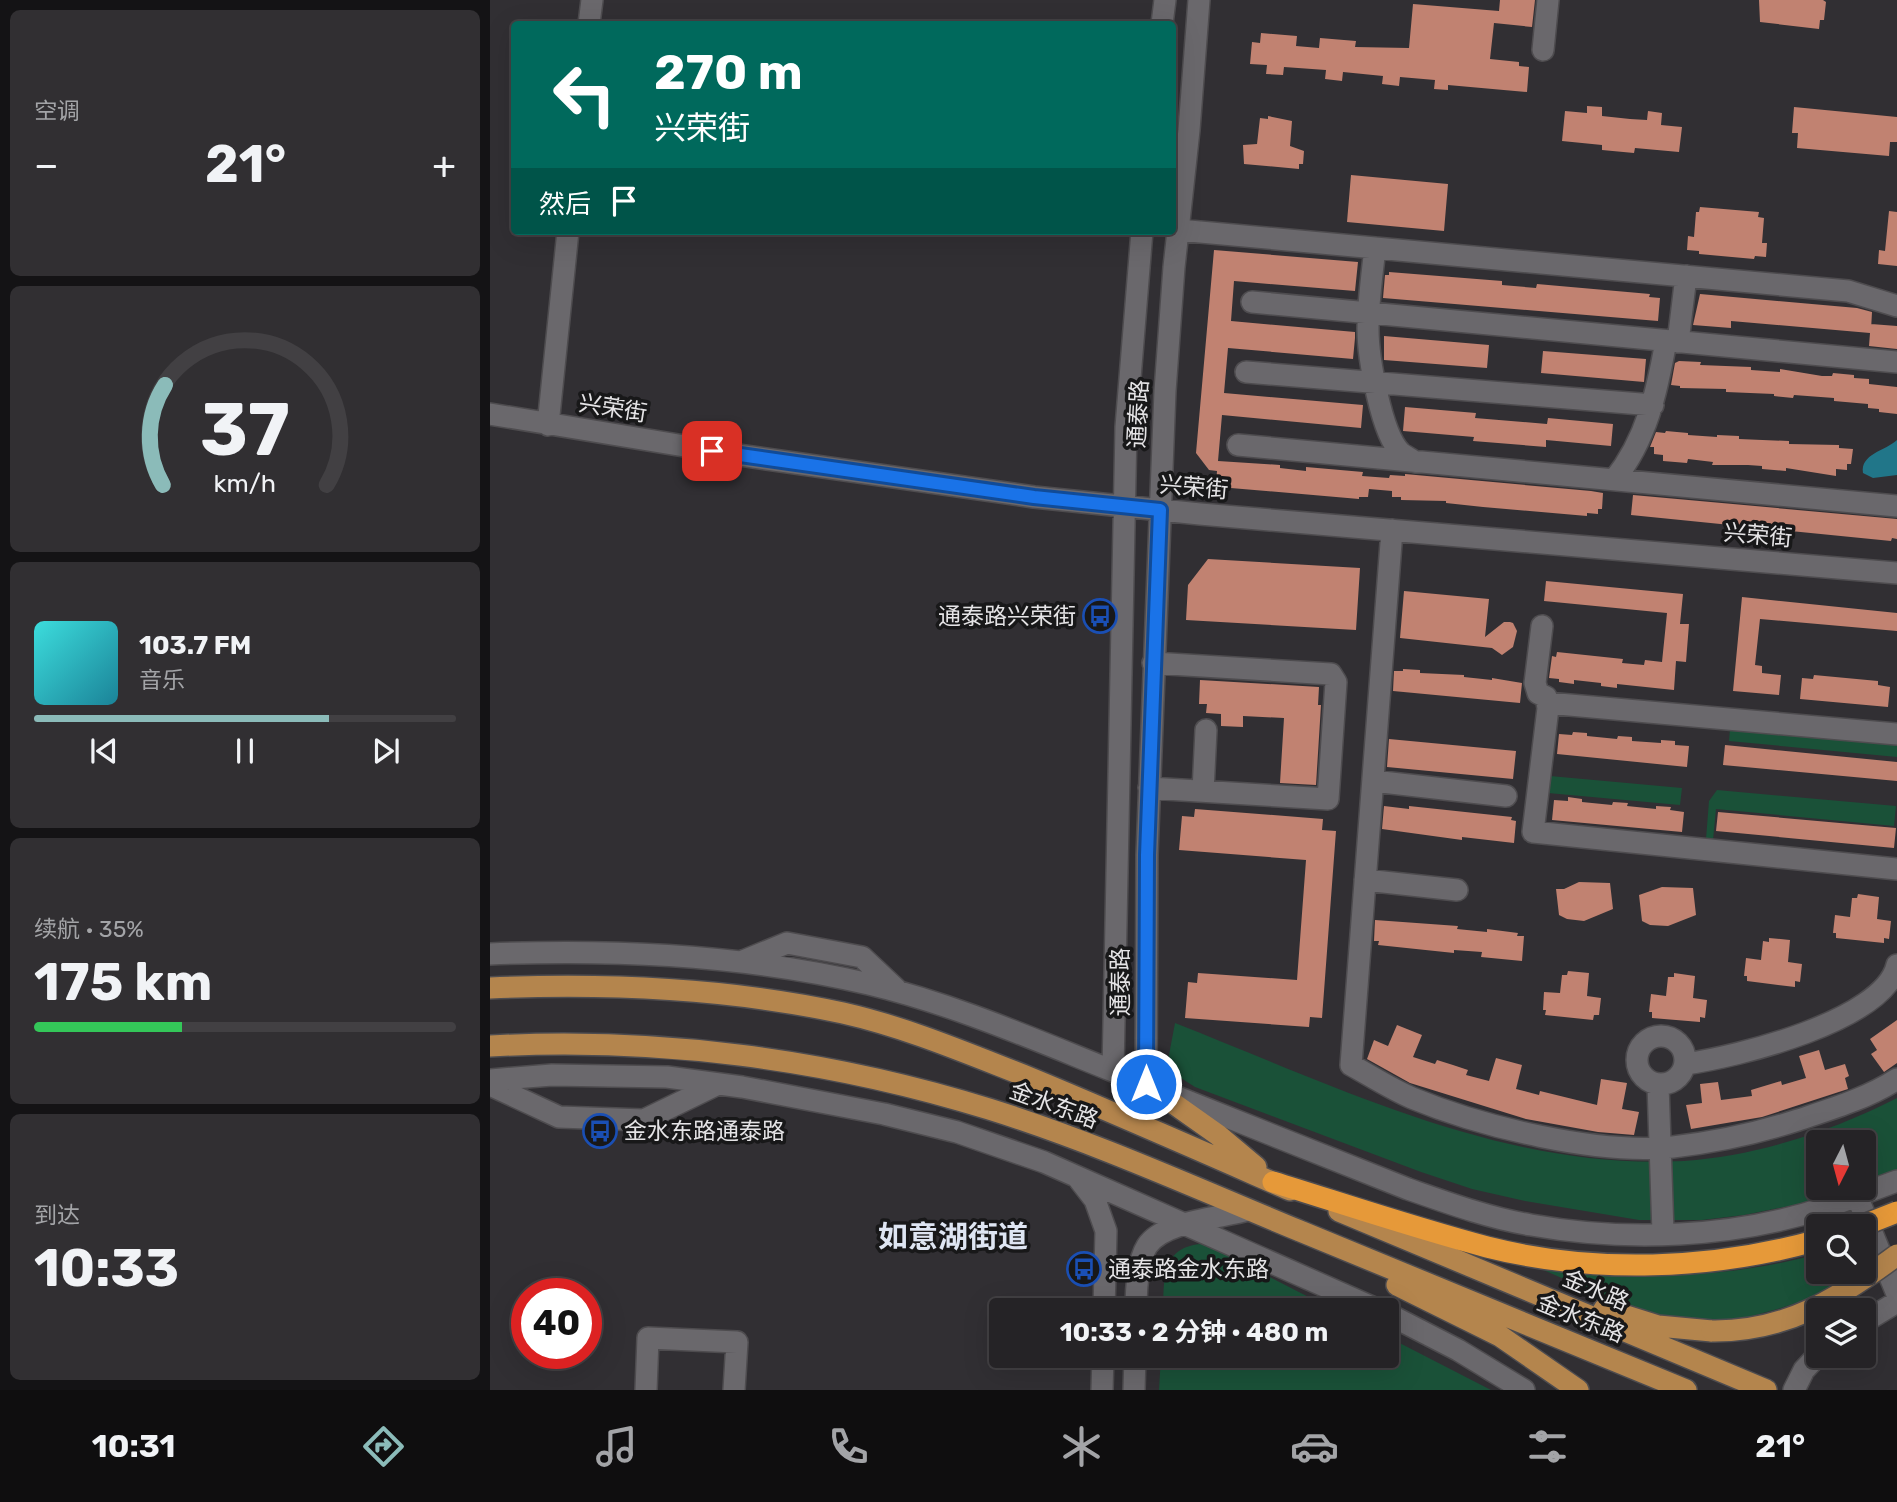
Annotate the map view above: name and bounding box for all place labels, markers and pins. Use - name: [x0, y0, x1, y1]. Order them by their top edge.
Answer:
- pin: [682, 421, 742, 481]
- bus stop icon: 通泰路兴荣街: [1081, 597, 1119, 635]
- place label: 通泰路兴荣街: [938, 602, 1076, 630]
- bus stop icon: 金水东路通泰路: [581, 1112, 619, 1150]
- place label: 金水东路通泰路: [624, 1117, 785, 1145]
- bus stop icon: 通泰路金水东路: [1065, 1250, 1103, 1288]
- place label: 通泰路金水东路: [1108, 1255, 1269, 1283]

